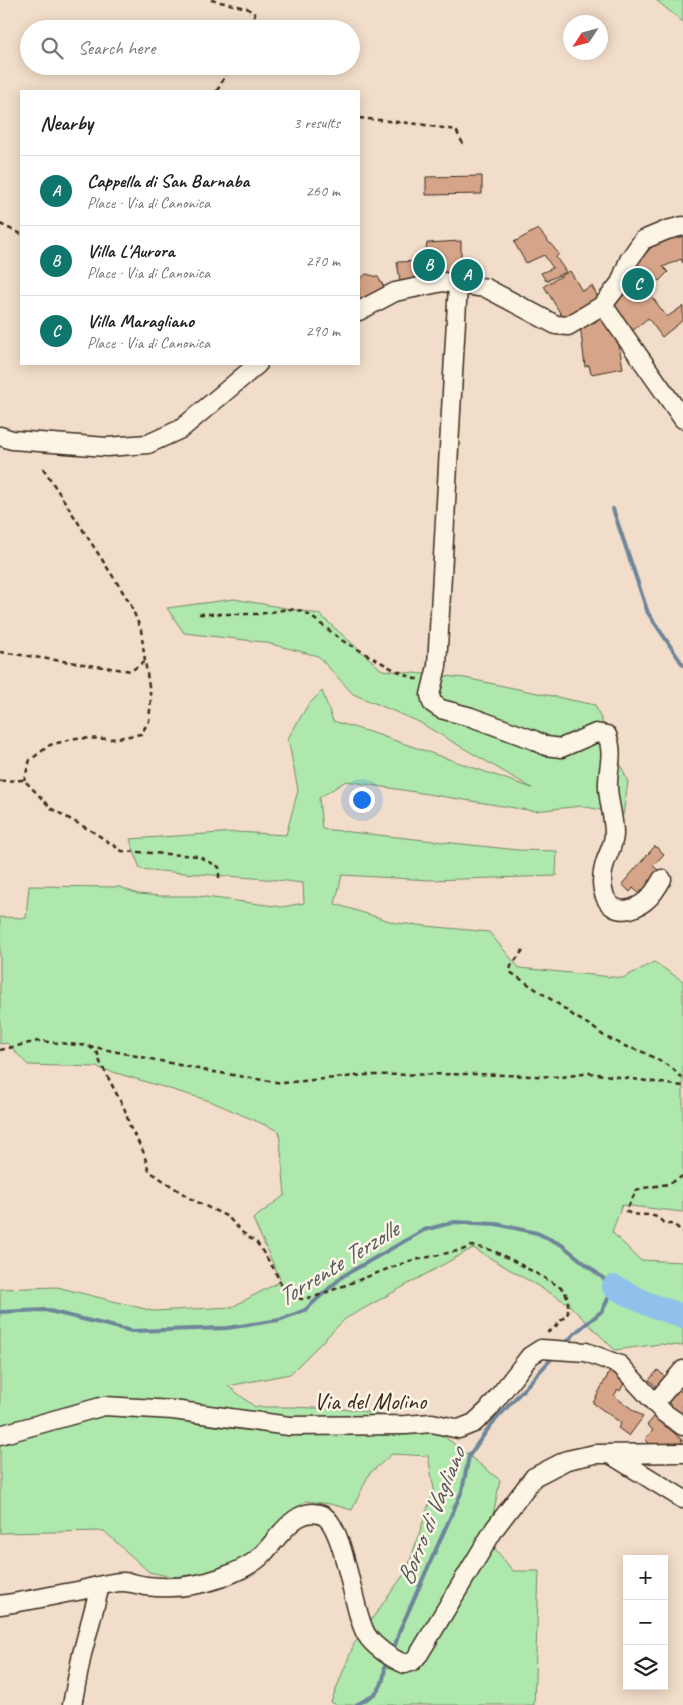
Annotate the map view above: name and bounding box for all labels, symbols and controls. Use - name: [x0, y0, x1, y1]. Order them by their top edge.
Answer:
- north arrow: [563, 15, 608, 60]
- search box: [20, 20, 360, 75]
- icon: search: [38, 34, 66, 62]
- text: Search here: [78, 36, 155, 60]
- text: Nearby: [40, 110, 93, 136]
- text: 3 results: [293, 113, 340, 133]
- text: Cappella di San Barnaba: [87, 169, 249, 193]
- text: A: [52, 181, 60, 201]
- text: 260 m: [306, 181, 340, 201]
- text: Place · Via di Canonica: [87, 193, 210, 213]
- text: Villa L'Aurora: [87, 239, 175, 263]
- pin: B: [413, 246, 445, 284]
- text: B: [52, 251, 60, 271]
- text: 270 m: [306, 251, 340, 271]
- pin: A: [451, 256, 483, 294]
- text: Place · Via di Canonica: [87, 263, 210, 283]
- pin: C: [622, 265, 654, 303]
- text: Villa Maragliano: [87, 309, 194, 333]
- text: C: [52, 321, 60, 341]
- text: 290 m: [306, 321, 340, 341]
- text: Place · Via di Canonica: [87, 333, 210, 353]
- your location: [349, 787, 375, 813]
- water label: Torrente Terzolle: [271, 1212, 408, 1314]
- street label: Via del Molino: [314, 1386, 428, 1416]
- water label: Borro di Vagliano: [389, 1440, 474, 1590]
- map controls: [623, 1555, 668, 1690]
- button: +: [623, 1555, 668, 1600]
- button: −: [623, 1600, 668, 1645]
- button: layers: [623, 1645, 668, 1690]

